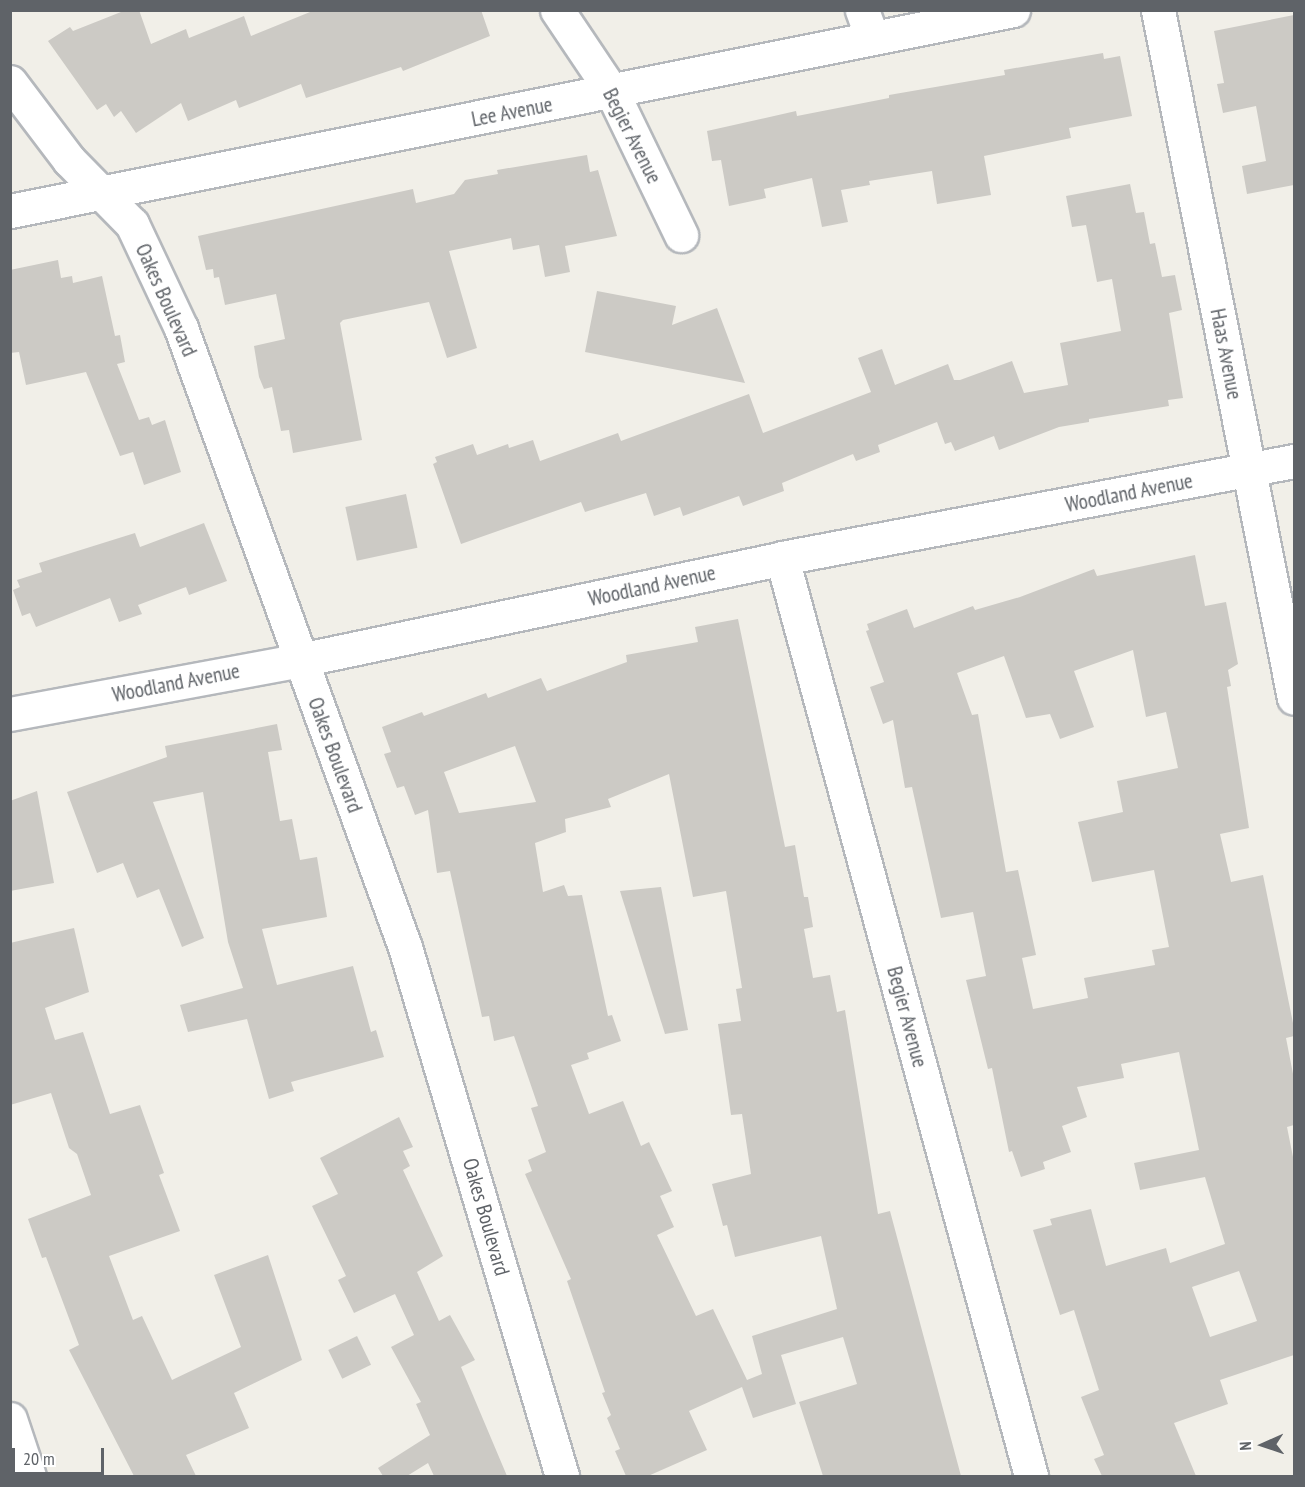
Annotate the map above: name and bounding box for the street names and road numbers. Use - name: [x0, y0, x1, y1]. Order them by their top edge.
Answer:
- street label: Begier Avenue: [597, 84, 667, 188]
- street label: Lee Avenue: [469, 92, 555, 132]
- street label: Oakes Boulevard: [130, 240, 202, 360]
- street label: Haas Avenue: [1205, 306, 1247, 402]
- street label: Woodland Avenue: [1063, 468, 1195, 518]
- street label: Woodland Avenue: [586, 560, 718, 612]
- street label: Woodland Avenue: [110, 658, 242, 708]
- street label: Oakes Boulevard: [303, 694, 367, 816]
- street label: Begier Avenue: [881, 964, 933, 1070]
- street label: Oakes Boulevard: [457, 1155, 515, 1279]

